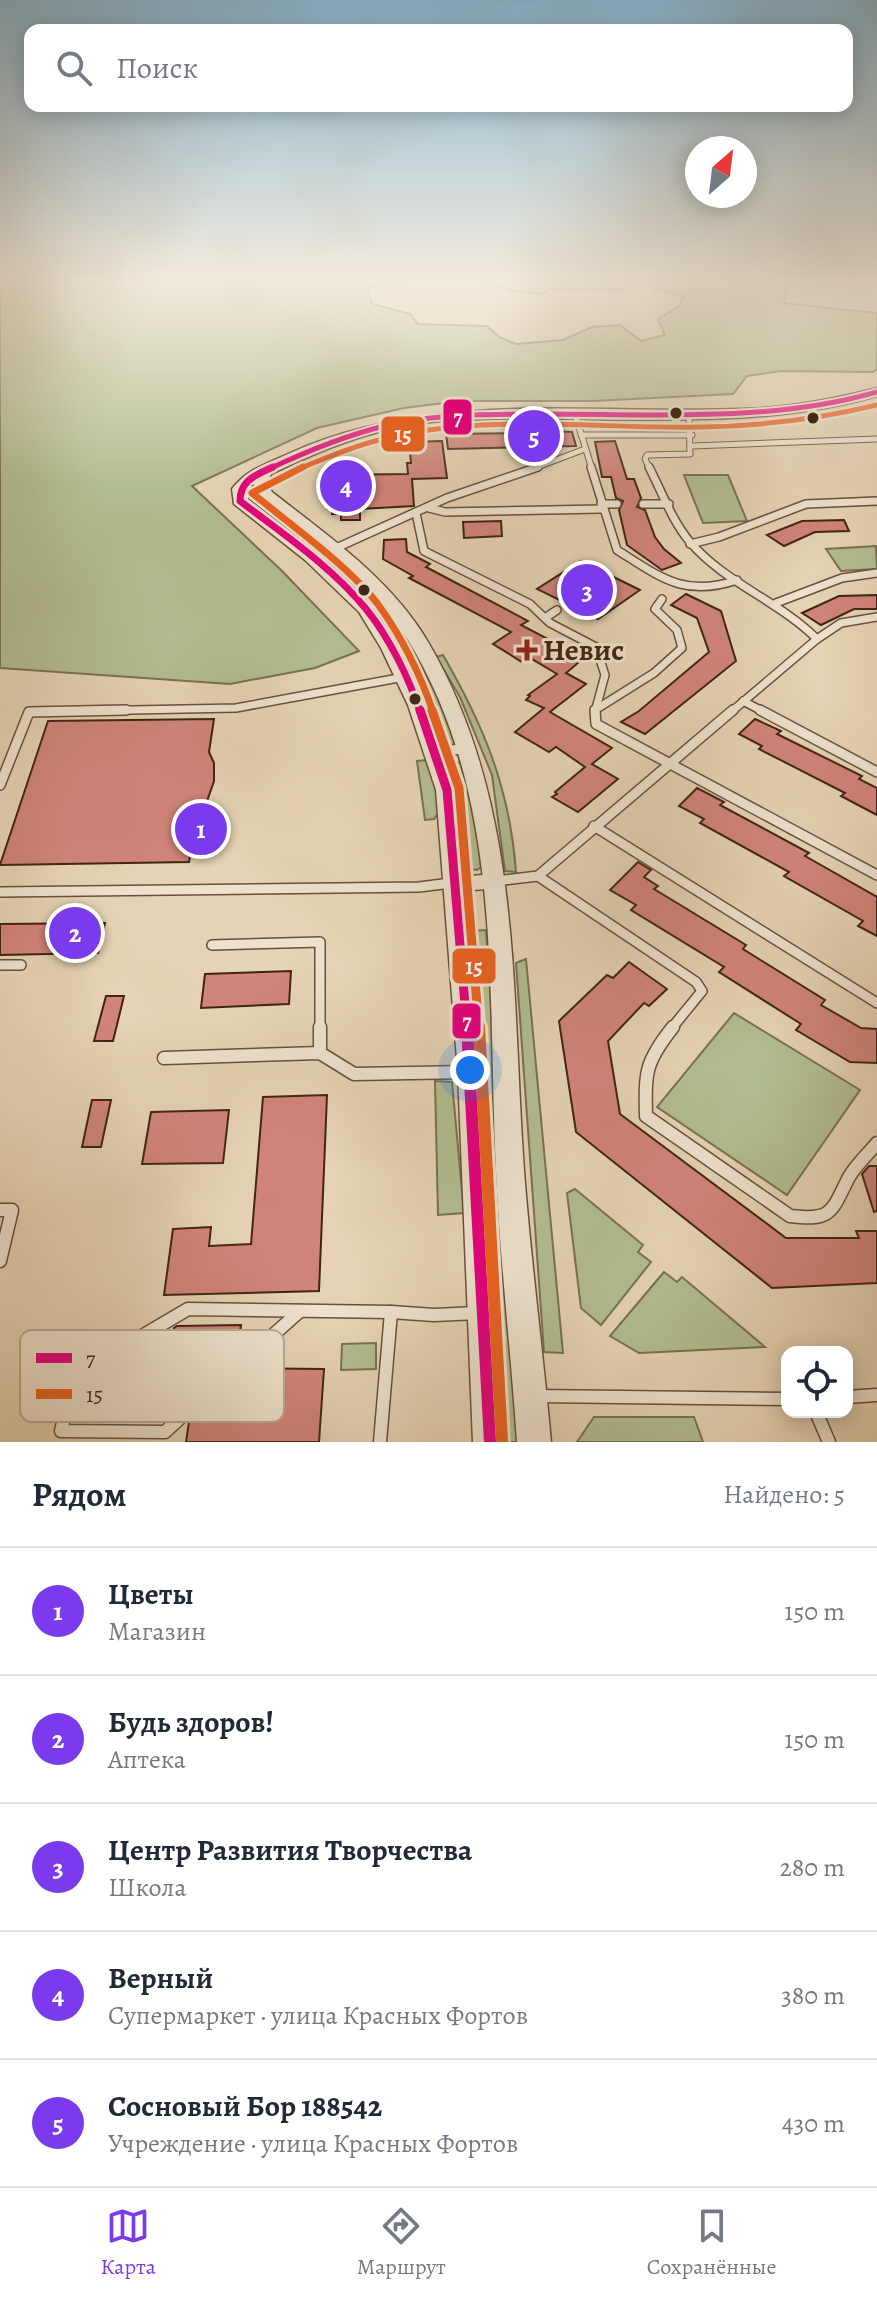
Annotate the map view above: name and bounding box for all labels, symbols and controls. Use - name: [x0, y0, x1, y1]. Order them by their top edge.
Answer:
- search box: [24, 24, 853, 112]
- icon: search: [52, 46, 96, 90]
- text: Поиск: [116, 48, 198, 88]
- north arrow: [685, 136, 757, 208]
- line badge: 7: [442, 398, 473, 436]
- text: 7: [453, 403, 463, 433]
- unlabelled marker: [668, 405, 684, 421]
- pin: 5: [508, 406, 560, 466]
- unlabelled marker: [805, 410, 821, 426]
- line badge: 15: [380, 415, 426, 453]
- text: 15: [394, 420, 412, 450]
- pin: 4: [320, 456, 372, 516]
- pin: 3: [561, 560, 613, 620]
- unlabelled marker: [356, 582, 372, 598]
- place label: Невис: [543, 630, 624, 670]
- marker: Невис: [518, 641, 536, 659]
- unlabelled marker: [407, 691, 423, 707]
- pin: 1: [175, 799, 227, 859]
- pin: 2: [49, 903, 101, 963]
- line badge: 15: [451, 947, 497, 985]
- text: 15: [465, 952, 483, 982]
- line badge: 7: [451, 1002, 482, 1040]
- text: 7: [462, 1007, 472, 1037]
- your location: [450, 1050, 490, 1090]
- legend: [20, 1330, 284, 1422]
- text: 7: [86, 1344, 96, 1374]
- map controls: [781, 1346, 853, 1418]
- button: locate: [781, 1346, 853, 1418]
- text: 15: [86, 1380, 103, 1410]
- text: Рядом: [32, 1471, 126, 1518]
- text: Найдено: 5: [723, 1477, 845, 1512]
- text: Цветы: [108, 1574, 194, 1614]
- text: 1: [53, 1594, 63, 1629]
- text: 150 m: [784, 1594, 845, 1629]
- text: Магазин: [108, 1614, 206, 1649]
- text: Будь здоров!: [108, 1702, 274, 1742]
- text: 2: [52, 1722, 64, 1757]
- text: 150 m: [784, 1722, 845, 1757]
- text: Аптека: [108, 1742, 186, 1777]
- text: Центр Развития Творчества: [108, 1830, 472, 1870]
- text: 3: [52, 1850, 64, 1885]
- text: 280 m: [779, 1850, 845, 1885]
- text: Школа: [108, 1870, 186, 1905]
- text: Верный: [108, 1958, 213, 1998]
- text: 4: [52, 1978, 64, 2013]
- text: 380 m: [781, 1978, 845, 2013]
- text: Супермаркет · улица Красных Фортов: [108, 1998, 528, 2033]
- text: Сосновый Бор 188542: [108, 2086, 382, 2126]
- text: 5: [52, 2106, 64, 2141]
- text: 430 m: [782, 2106, 845, 2141]
- text: Учреждение · улица Красных Фортов: [108, 2126, 518, 2161]
- tab: Карта: [100, 2204, 156, 2282]
- tab: Маршрут: [357, 2204, 446, 2282]
- tab: Сохранённые: [647, 2204, 777, 2282]

